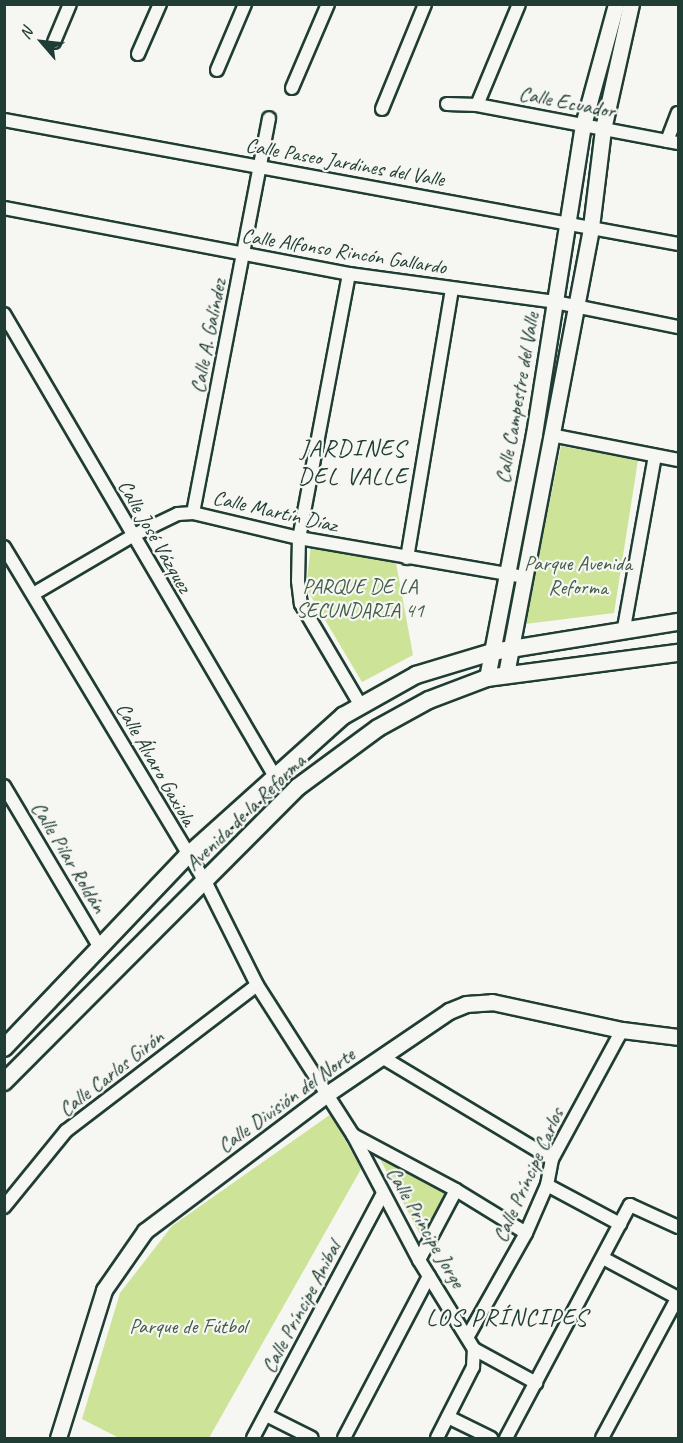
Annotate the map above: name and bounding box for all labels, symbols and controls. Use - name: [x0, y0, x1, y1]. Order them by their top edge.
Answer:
- north arrow: [12, 12, 72, 72]
- text: N: [15, 24, 37, 43]
- street label: Calle Ecuador: [517, 80, 617, 124]
- street label: Calle Paseo Jardines del Valle: [243, 132, 447, 192]
- street label: Calle Alfonso Rincón Gallardo: [240, 222, 448, 280]
- street label: Calle A. Galíndez: [185, 277, 231, 395]
- street label: Calle Campestre del Valle: [490, 310, 544, 486]
- district label: JARDINES DEL VALLE: [298, 435, 408, 491]
- street label: Calle José Vázquez: [113, 475, 197, 597]
- street label: Calle Martín Díaz: [210, 484, 340, 538]
- park label: Parque Avenida Reforma: [524, 550, 632, 600]
- park label: PARQUE DE LA SECUNDARIA 41: [296, 573, 424, 623]
- street label: Calle Álvaro Gaxiola: [110, 697, 202, 831]
- street label: Avenida de la Reforma: [180, 748, 310, 876]
- street label: Calle Pilar Roldán: [26, 797, 112, 917]
- street label: Calle Carlos Girón: [53, 1024, 169, 1122]
- street label: Calle División del Norte: [212, 1042, 360, 1158]
- street label: Calle Príncipe Carlos: [487, 1104, 569, 1246]
- street label: Calle Príncipe Jorge: [381, 1162, 471, 1292]
- street label: Calle Príncipe Anibal: [256, 1237, 346, 1377]
- district label: LOS PRÍNCIPES: [426, 1304, 588, 1332]
- park label: Parque de Fútbol: [129, 1313, 247, 1339]

